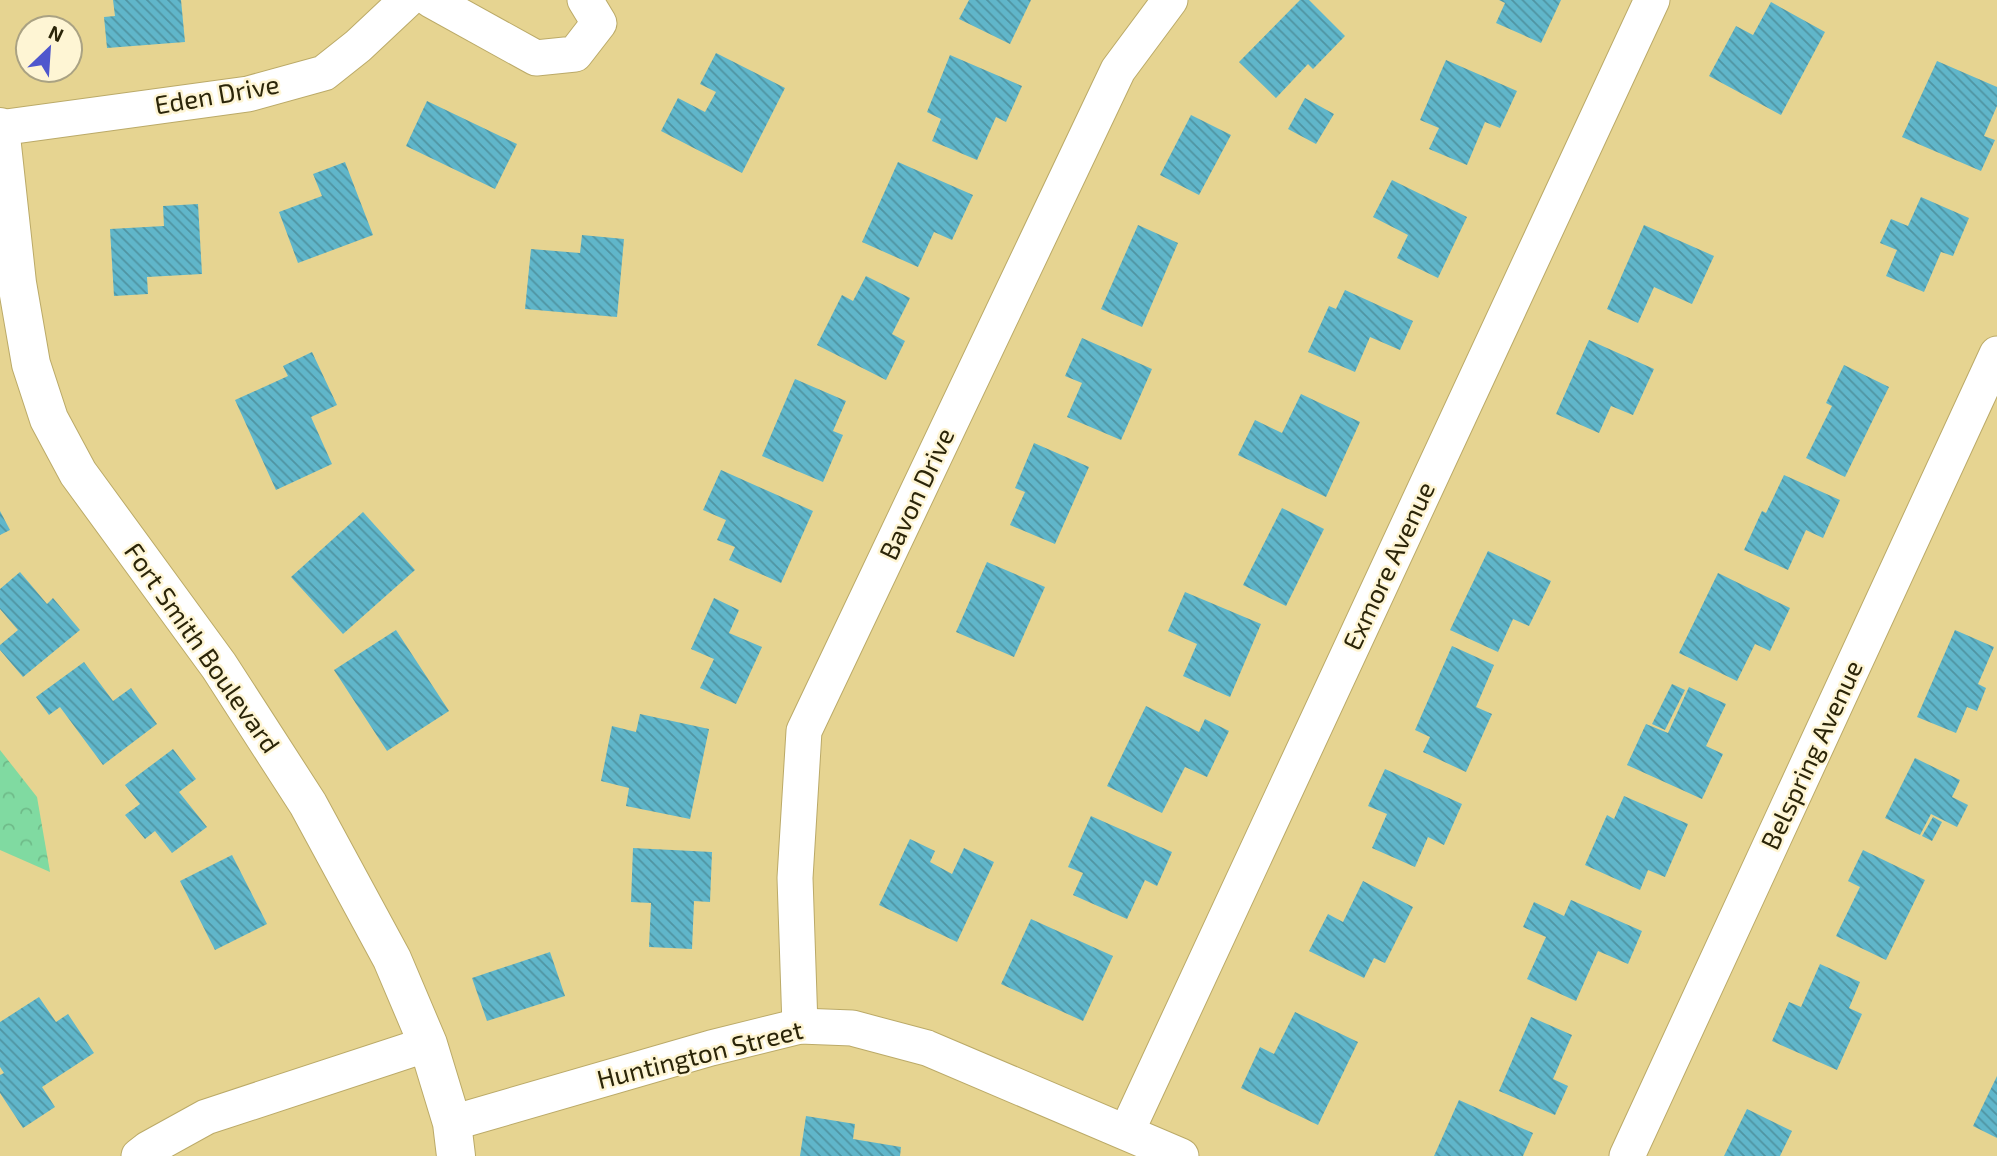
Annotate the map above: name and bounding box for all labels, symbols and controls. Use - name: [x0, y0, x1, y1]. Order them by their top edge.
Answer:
- north arrow: [14, 14, 84, 84]
- text: N: [45, 20, 67, 46]
- street label: Eden Drive: [152, 67, 282, 120]
- street label: Bavon Drive: [872, 423, 960, 564]
- street label: Exmore Avenue: [1335, 476, 1440, 654]
- street label: Fort Smith Boulevard: [119, 536, 287, 758]
- street label: Belspring Avenue: [1753, 655, 1868, 854]
- street label: Huntington Street: [593, 1013, 806, 1094]

